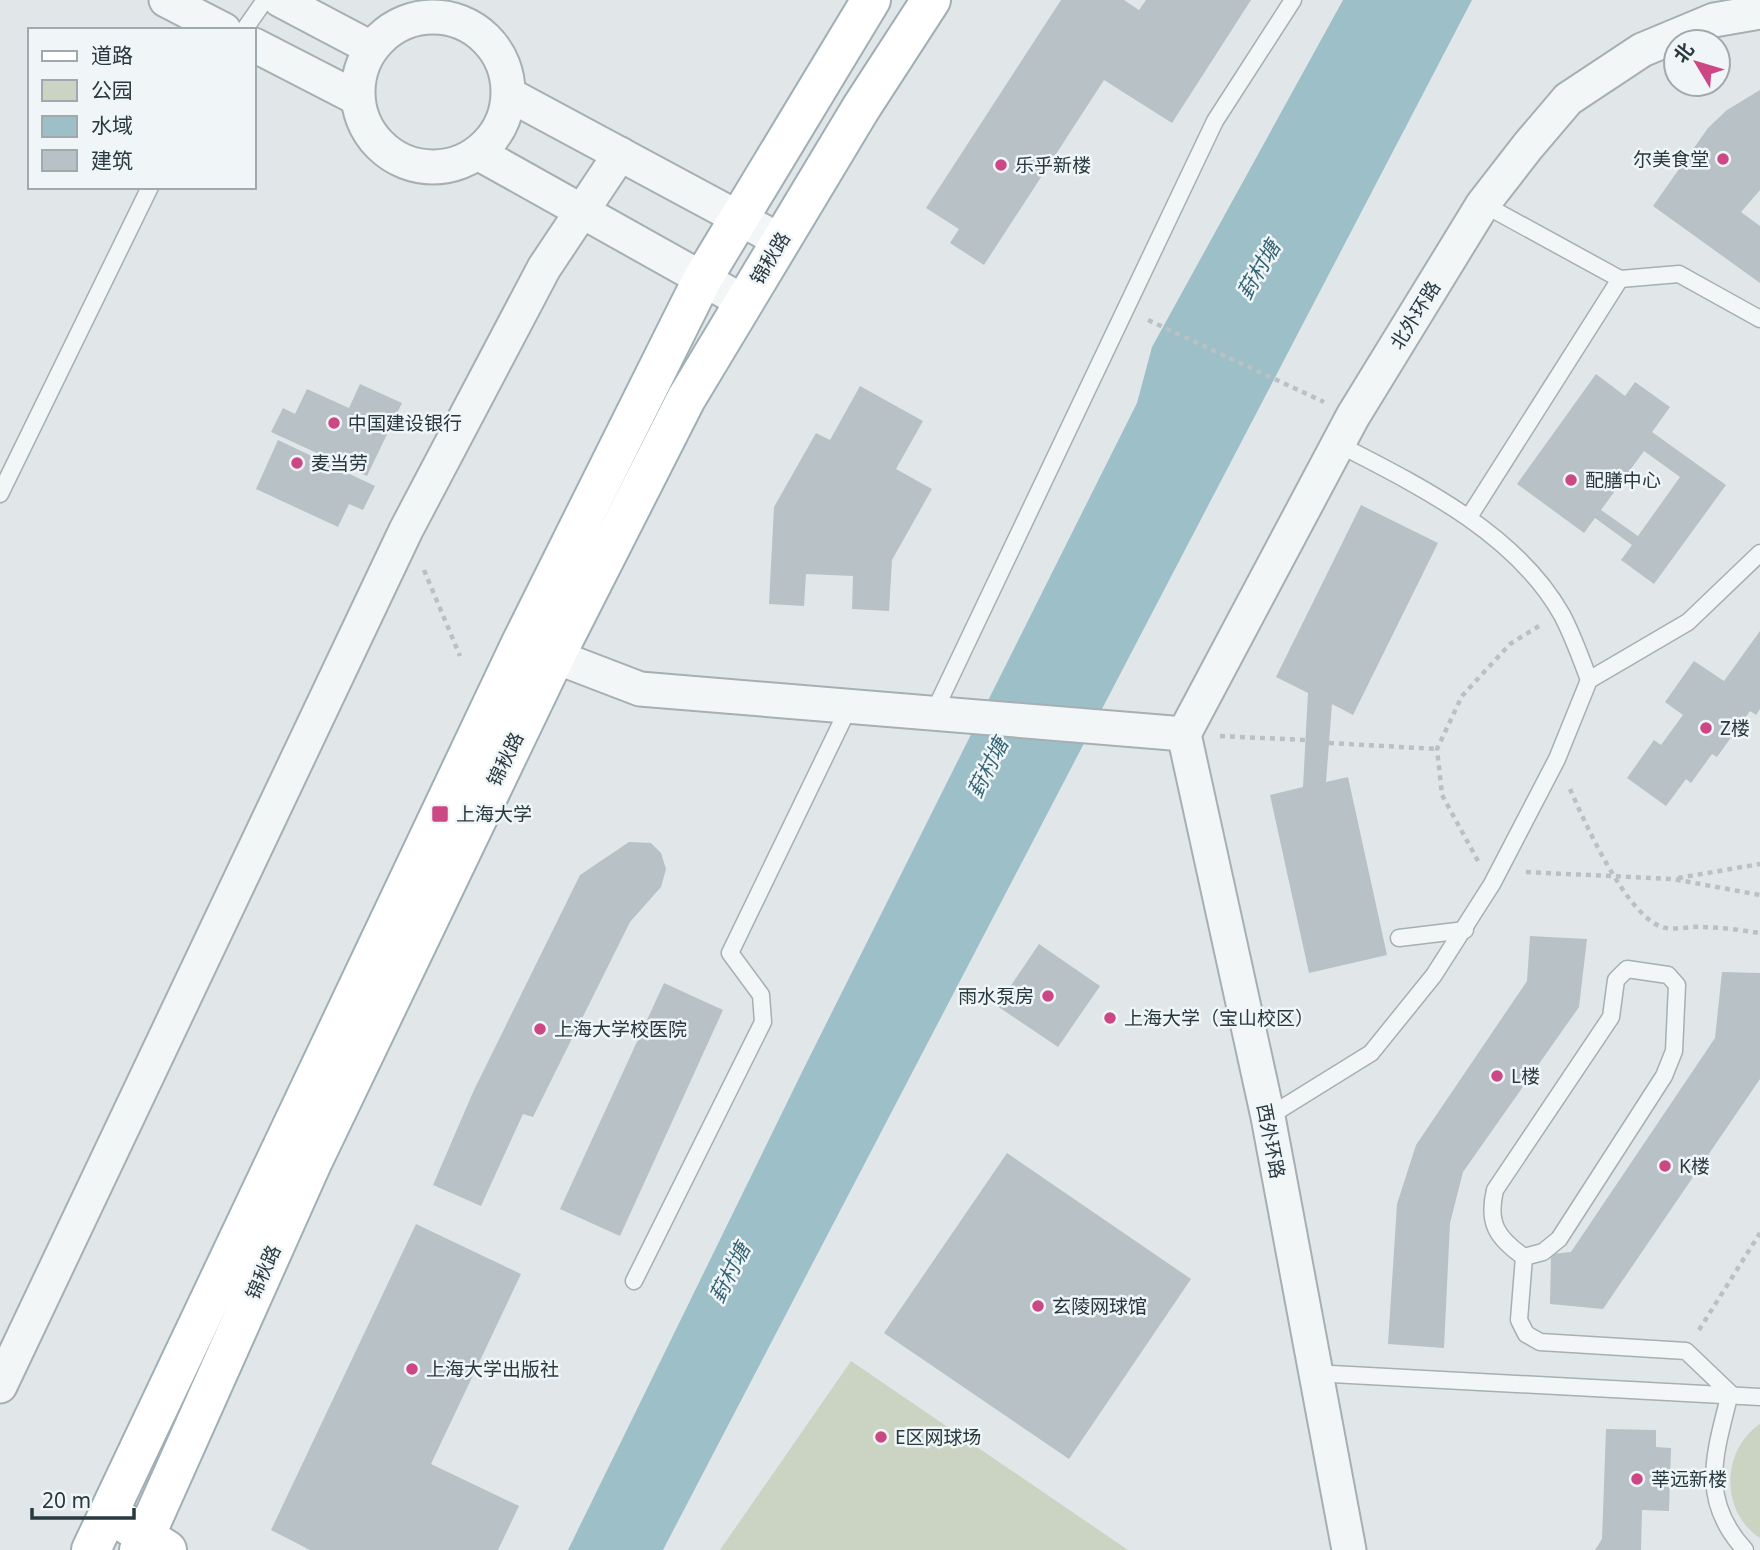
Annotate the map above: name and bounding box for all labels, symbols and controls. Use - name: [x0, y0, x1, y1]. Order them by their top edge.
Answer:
- legend: [28, 28, 256, 189]
- north arrow: [1662, 28, 1732, 98]
- text: 北: [1668, 37, 1700, 68]
- text: 道路: [91, 41, 133, 69]
- text: 公园: [91, 76, 133, 104]
- text: 水域: [91, 111, 133, 139]
- text: 建筑: [91, 146, 133, 174]
- place label: 尔美食堂: [1633, 146, 1709, 172]
- marker: 尔美食堂: [1715, 151, 1731, 167]
- place label: 乐乎新楼: [1015, 152, 1091, 178]
- marker: 乐乎新楼: [993, 157, 1009, 173]
- street label: 锦秋路: [744, 227, 796, 289]
- water label: 葑村塘: [1230, 233, 1288, 304]
- street label: 北外环路: [1384, 276, 1446, 354]
- place label: 中国建设银行: [348, 410, 462, 436]
- marker: 中国建设银行: [326, 415, 342, 431]
- place label: 麦当劳: [311, 450, 368, 476]
- marker: 麦当劳: [289, 455, 305, 471]
- place label: 配膳中心: [1585, 467, 1661, 493]
- marker: 配膳中心: [1563, 472, 1579, 488]
- place label: Z楼: [1720, 715, 1750, 741]
- marker: Z楼: [1698, 720, 1714, 736]
- street label: 锦秋路: [481, 728, 529, 790]
- water label: 葑村塘: [960, 730, 1015, 802]
- place label: 上海大学: [456, 801, 532, 827]
- marker: 上海大学: [430, 804, 450, 824]
- place label: 雨水泵房: [958, 983, 1034, 1009]
- marker: 雨水泵房: [1040, 988, 1056, 1004]
- place label: 上海大学（宝山校区）: [1124, 1005, 1314, 1031]
- marker: 上海大学（宝山校区）: [1102, 1010, 1118, 1026]
- place label: 上海大学校医院: [554, 1016, 687, 1042]
- marker: 上海大学校医院: [532, 1021, 548, 1037]
- place label: L楼: [1511, 1063, 1540, 1089]
- marker: L楼: [1489, 1068, 1505, 1084]
- street label: 西外环路: [1251, 1101, 1291, 1181]
- place label: K楼: [1679, 1153, 1710, 1179]
- marker: K楼: [1657, 1158, 1673, 1174]
- water label: 葑村塘: [702, 1235, 757, 1307]
- street label: 锦秋路: [240, 1241, 286, 1303]
- place label: 玄陵网球馆: [1052, 1293, 1147, 1319]
- marker: 玄陵网球馆: [1030, 1298, 1046, 1314]
- place label: 上海大学出版社: [426, 1356, 559, 1382]
- marker: 上海大学出版社: [404, 1361, 420, 1377]
- place label: E区网球场: [895, 1424, 982, 1450]
- marker: E区网球场: [873, 1429, 889, 1445]
- place label: 莘远新楼: [1651, 1466, 1727, 1492]
- marker: 莘远新楼: [1629, 1471, 1645, 1487]
- scale bar: [32, 1476, 133, 1520]
- text: 20 m: [42, 1486, 91, 1514]

